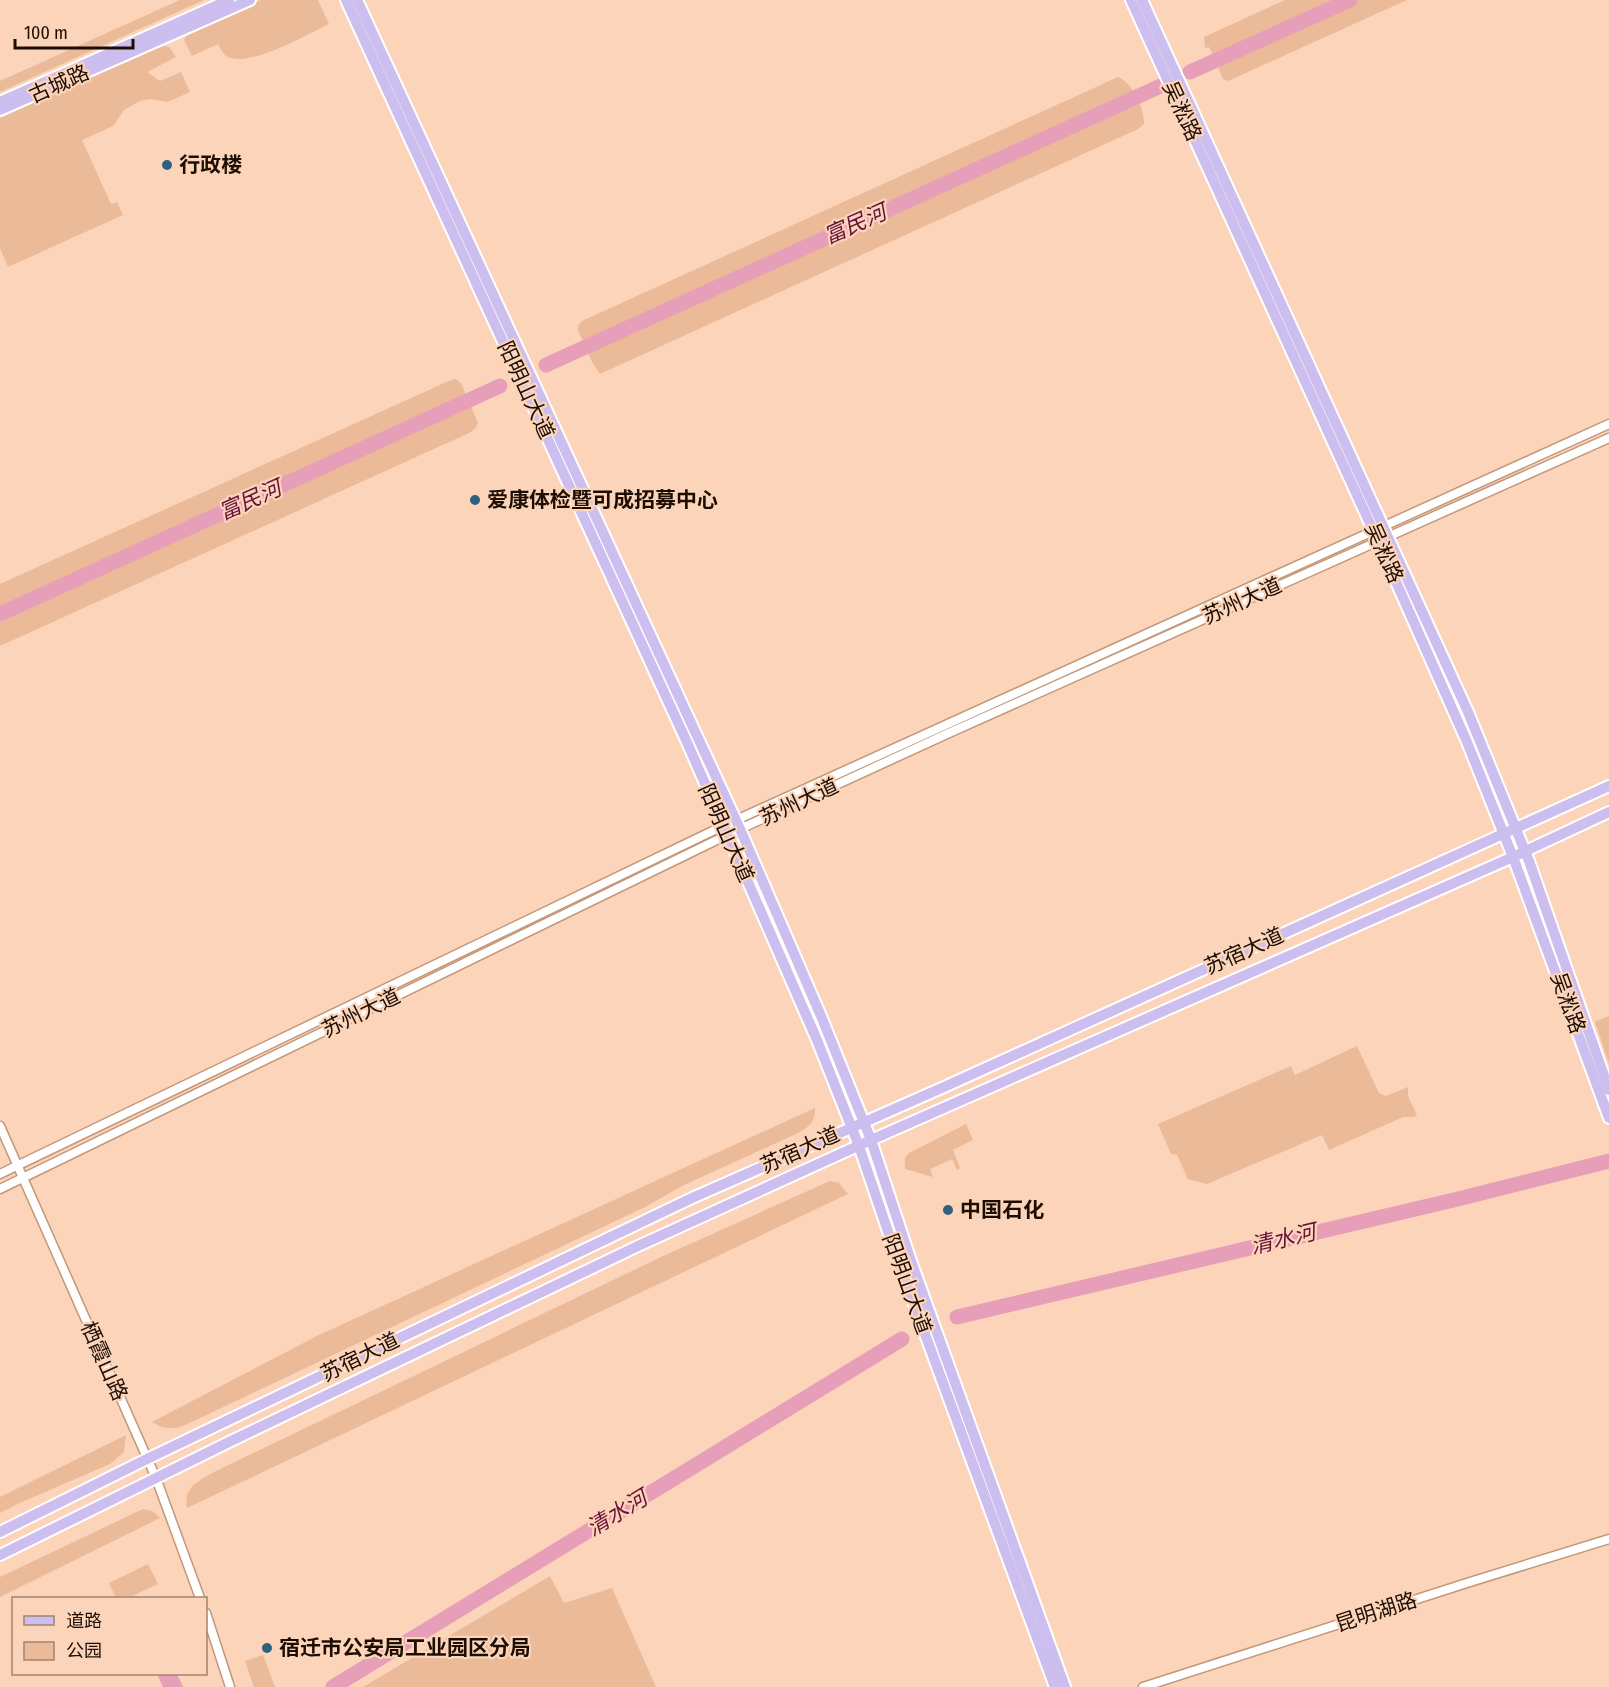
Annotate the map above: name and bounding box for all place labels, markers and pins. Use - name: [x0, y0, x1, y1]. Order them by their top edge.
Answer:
- place label: 行政楼: [179, 152, 242, 178]
- marker: 行政楼: [160, 158, 174, 172]
- place label: 爱康体检暨可成招募中心: [487, 487, 718, 513]
- marker: 爱康体检暨可成招募中心: [468, 493, 482, 507]
- place label: 中国石化: [960, 1197, 1044, 1223]
- marker: 中国石化: [941, 1203, 955, 1217]
- place label: 宿迁市公安局工业园区分局: [279, 1635, 531, 1661]
- marker: 宿迁市公安局工业园区分局: [260, 1641, 274, 1655]

